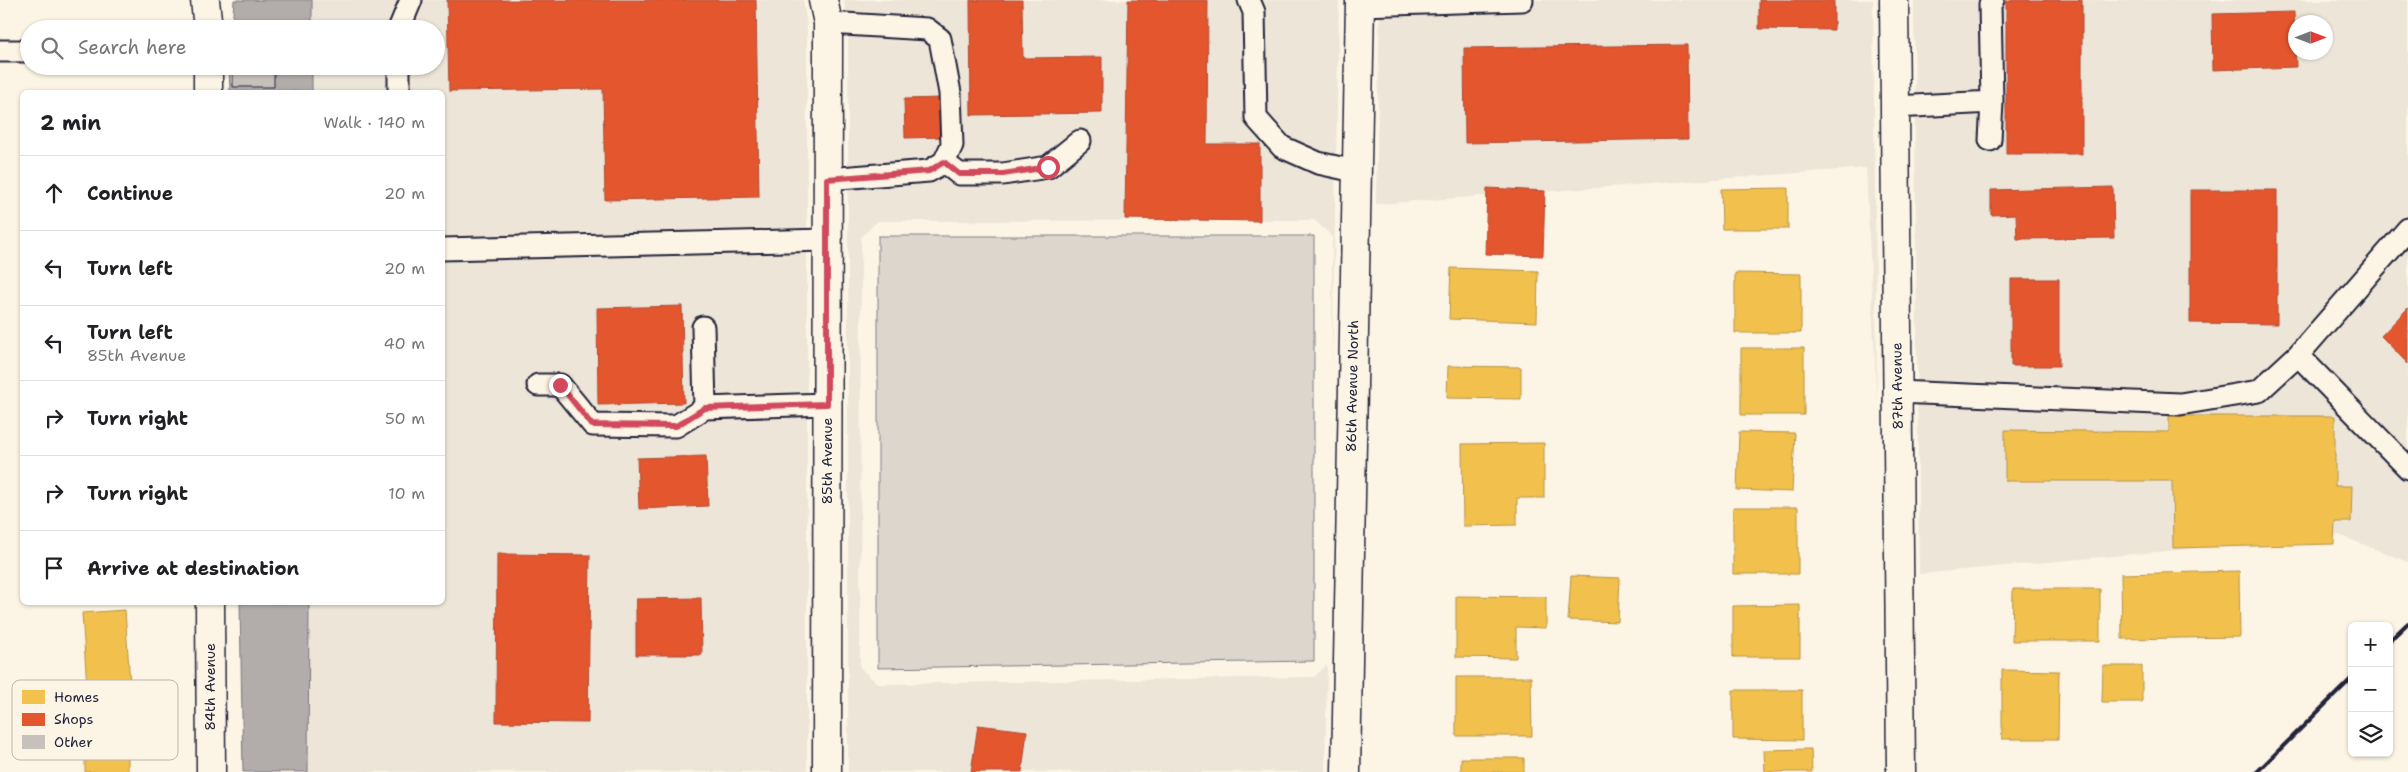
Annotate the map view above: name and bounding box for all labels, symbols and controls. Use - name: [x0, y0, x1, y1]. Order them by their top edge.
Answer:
- north arrow: [2288, 15, 2333, 60]
- search box: [20, 20, 445, 75]
- icon: search: [38, 34, 66, 62]
- text: Search here: [78, 35, 187, 60]
- text: 2 min: [40, 109, 101, 137]
- text: Walk · 140 m: [323, 112, 425, 133]
- route start: [1037, 156, 1060, 179]
- icon: ahead: [40, 179, 68, 207]
- text: Continue: [87, 181, 173, 206]
- text: 20 m: [384, 183, 425, 204]
- icon: left: [40, 254, 68, 282]
- text: Turn left: [87, 256, 173, 281]
- text: 20 m: [384, 258, 425, 279]
- text: Turn left: [87, 320, 173, 345]
- street label: 86th Avenue North: [1342, 320, 1362, 452]
- icon: left: [40, 329, 68, 357]
- text: 40 m: [383, 333, 425, 354]
- street label: 87th Avenue: [1887, 342, 1907, 430]
- text: 85th Avenue: [87, 345, 186, 366]
- route end: [549, 374, 572, 397]
- icon: right: [40, 404, 68, 432]
- text: Turn right: [87, 406, 188, 431]
- text: 50 m: [385, 408, 425, 429]
- street label: 85th Avenue: [818, 418, 836, 504]
- icon: right: [40, 479, 68, 507]
- text: Turn right: [87, 481, 188, 506]
- text: 10 m: [388, 483, 425, 504]
- icon: arrive: [40, 554, 68, 582]
- text: Arrive at destination: [87, 556, 299, 581]
- map controls: [2348, 622, 2393, 757]
- button: +: [2348, 622, 2393, 667]
- street label: 84th Avenue: [201, 643, 219, 731]
- button: −: [2348, 667, 2393, 712]
- legend: [12, 680, 178, 760]
- text: Homes: [54, 688, 99, 706]
- text: Shops: [54, 710, 93, 728]
- button: layers: [2348, 712, 2393, 757]
- text: Other: [54, 733, 93, 751]

